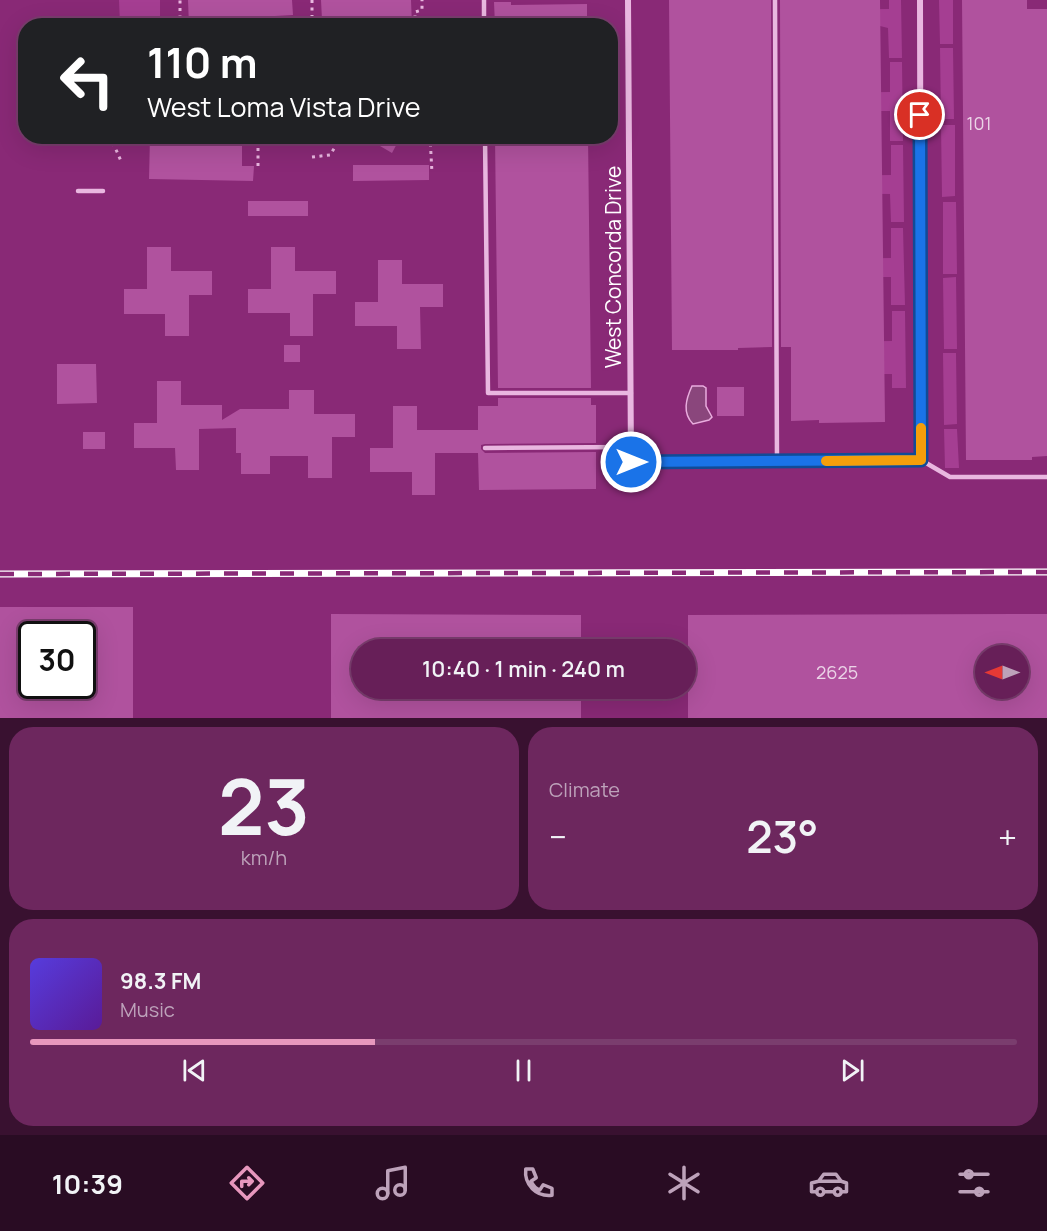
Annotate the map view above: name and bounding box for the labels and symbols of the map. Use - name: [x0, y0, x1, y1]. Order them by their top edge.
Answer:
- pin: [894, 89, 945, 140]
- house number: 101: [966, 111, 992, 135]
- street label: West Concorda Drive: [599, 166, 627, 368]
- position arrow: [599, 430, 663, 494]
- speed limit sign: 30: [18, 621, 96, 699]
- north arrow: [975, 645, 1029, 699]
- house number: 2625: [816, 660, 858, 684]

